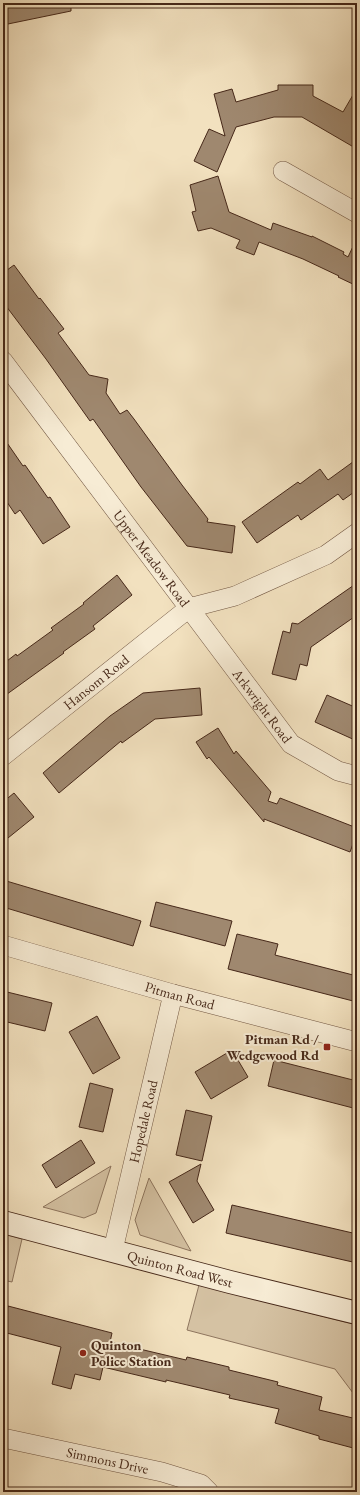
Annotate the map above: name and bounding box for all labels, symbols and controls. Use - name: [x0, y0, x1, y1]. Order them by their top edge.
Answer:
- street label: Upper Meadow Road: [109, 506, 194, 611]
- street label: Hansom Road: [60, 650, 133, 713]
- street label: Arkwright Road: [228, 664, 297, 747]
- street label: Pitman Road: [143, 977, 218, 1014]
- place label: Pitman Rd / Wedgewood Rd: [226, 1030, 319, 1064]
- marker: Pitman Rd / Wedgewood Rd: [322, 1042, 332, 1052]
- street label: Hopedale Road: [125, 1077, 162, 1165]
- street label: Quinton Road West: [125, 1246, 235, 1291]
- place label: Quinton Police Station: [91, 1336, 172, 1370]
- marker: Quinton Police Station: [78, 1348, 88, 1358]
- street label: Simmons Drive: [65, 1443, 151, 1478]

